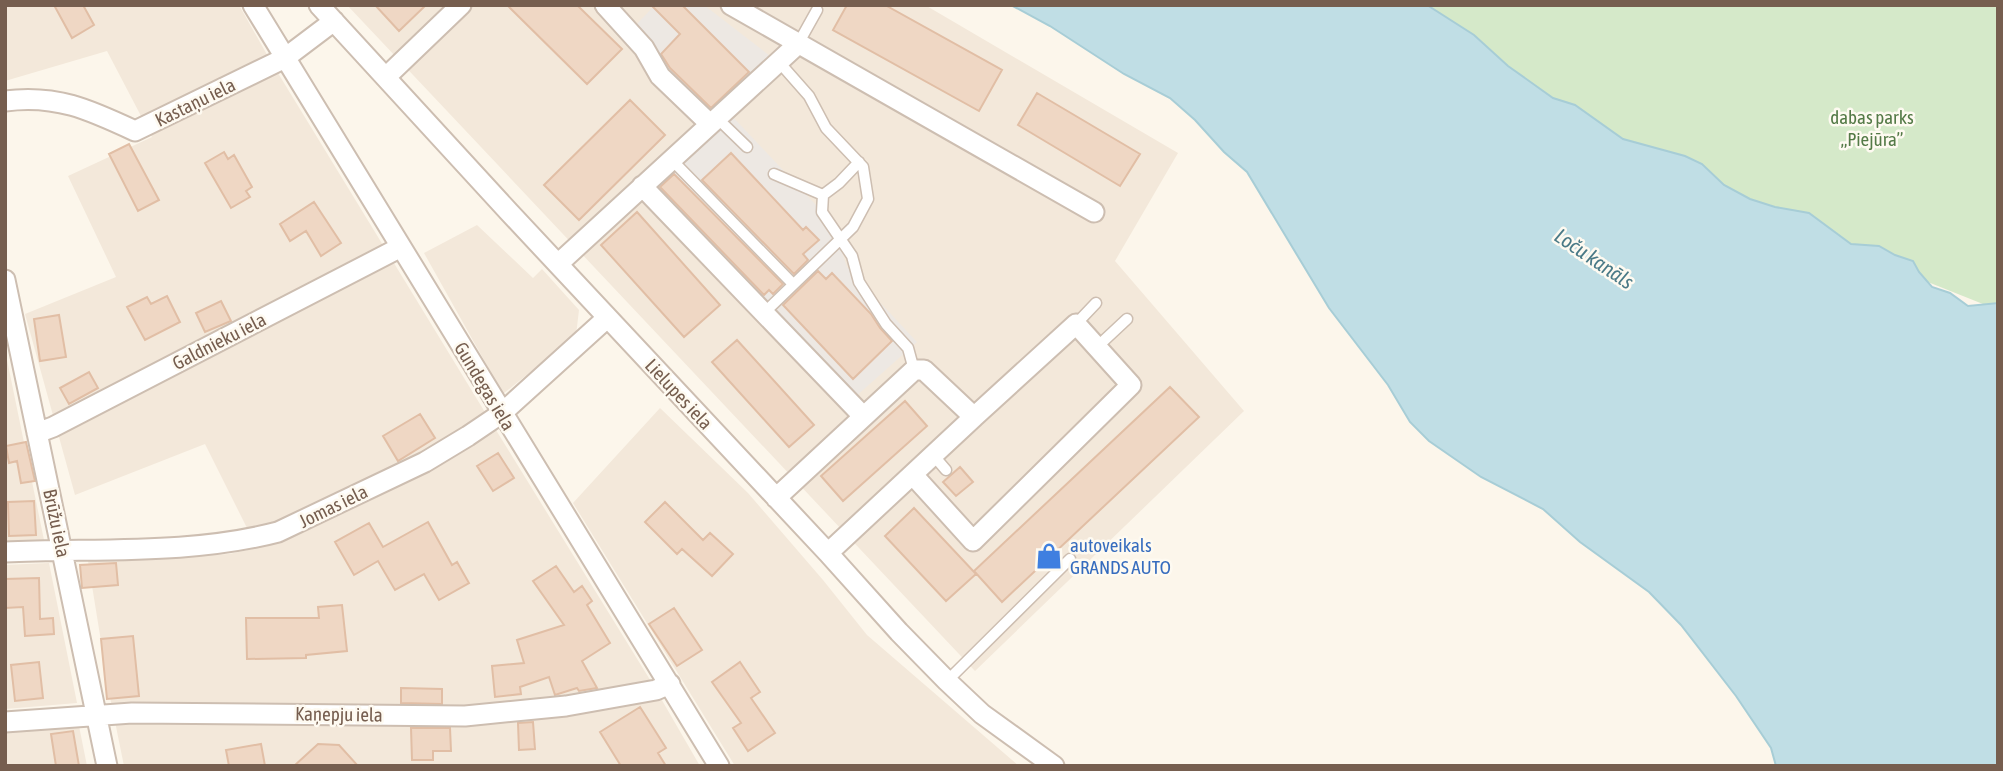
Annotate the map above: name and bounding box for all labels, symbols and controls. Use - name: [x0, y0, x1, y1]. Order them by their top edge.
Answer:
- street label: Kastaņu iela: [151, 73, 239, 131]
- park label: dabas parks „Piejūra”: [1830, 106, 1914, 150]
- water label: Loču kanāls: [1550, 223, 1639, 293]
- street label: Galdnieku iela: [169, 308, 269, 374]
- street label: Gundegas iela: [450, 338, 520, 434]
- street label: Lielupes iela: [641, 354, 717, 434]
- street label: Jomas iela: [295, 480, 371, 532]
- street label: Brūžu iela: [39, 487, 75, 559]
- place label: autoveikals GRANDS AUTO: [1070, 534, 1171, 578]
- shop icon: autoveikals GRANDS AUTO: [1034, 541, 1064, 571]
- street label: Kaņepju iela: [295, 702, 383, 726]

